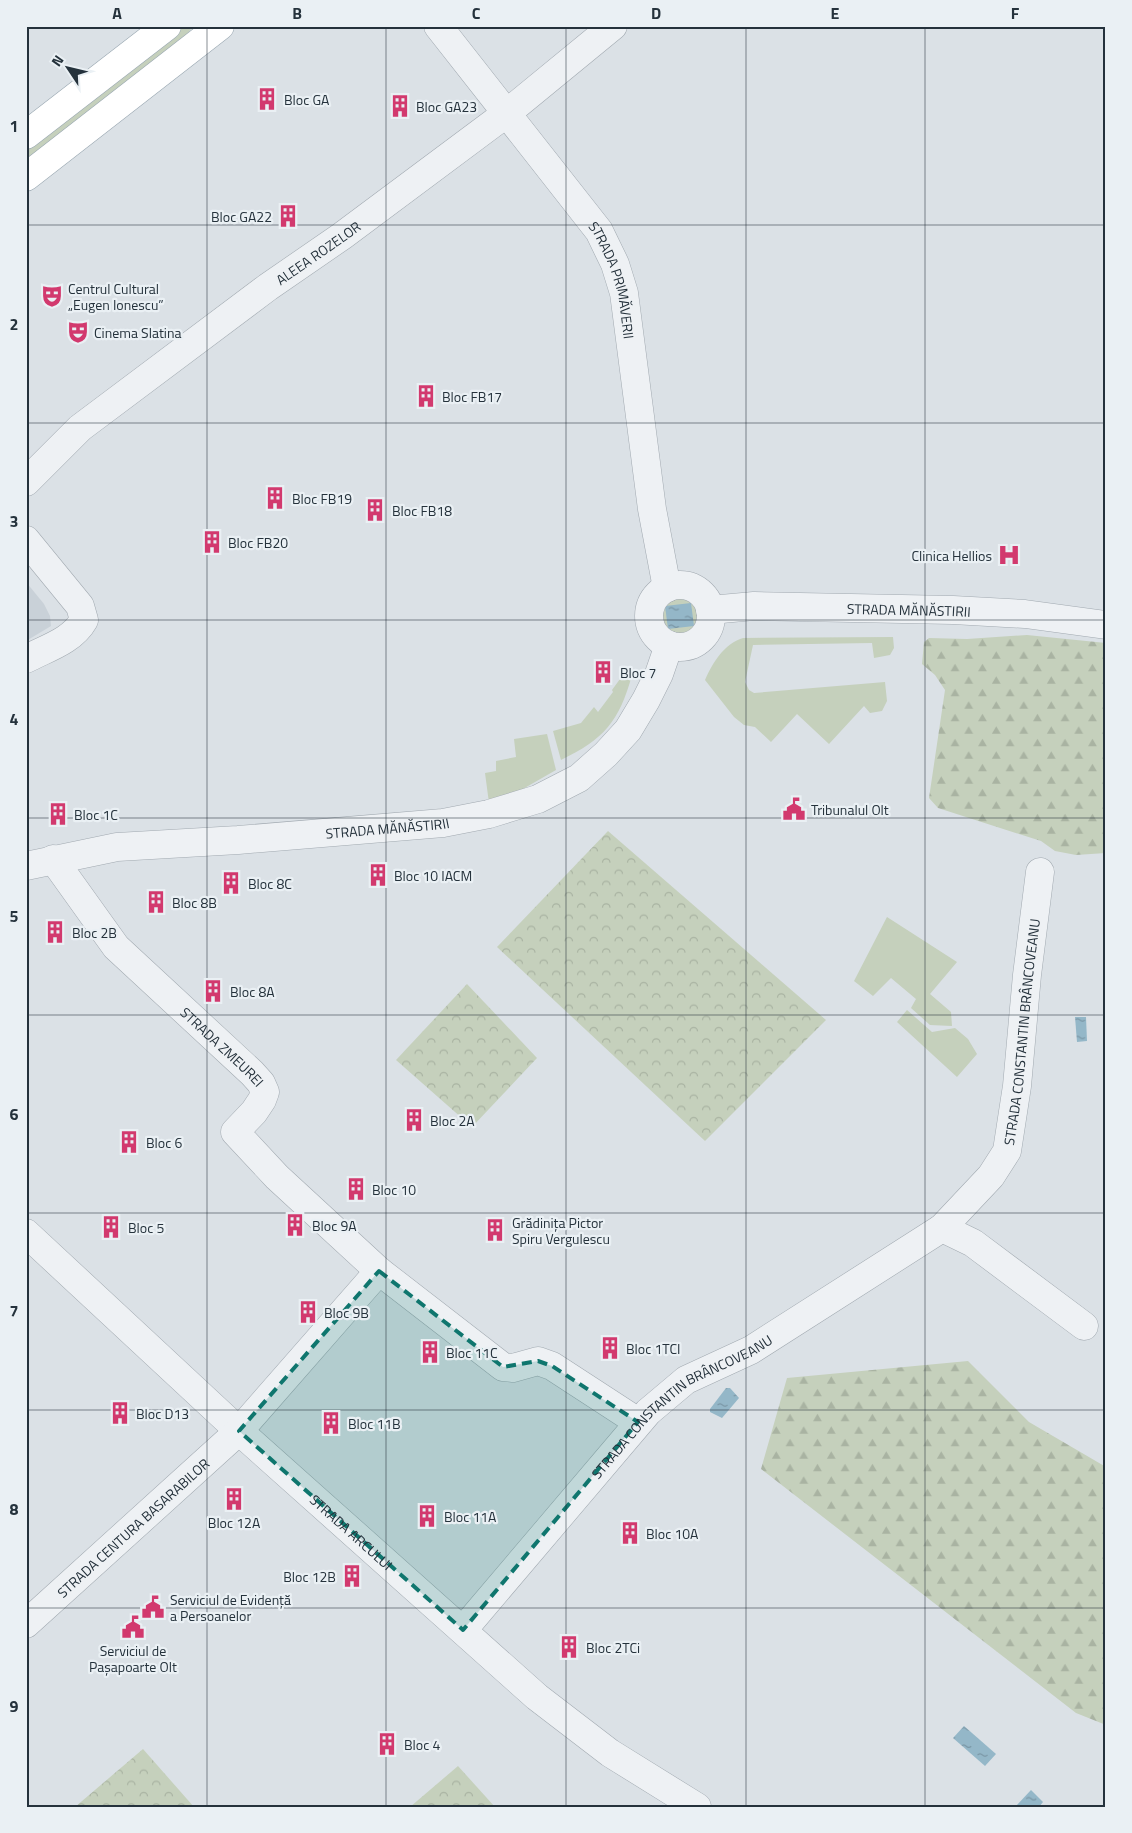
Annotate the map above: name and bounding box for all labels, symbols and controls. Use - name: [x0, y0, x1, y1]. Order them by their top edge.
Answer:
- text: A: [112, 1, 122, 25]
- text: B: [292, 1, 302, 25]
- text: C: [472, 1, 481, 25]
- text: D: [651, 1, 661, 25]
- text: E: [831, 1, 840, 25]
- text: F: [1011, 1, 1020, 25]
- north arrow: [42, 42, 92, 92]
- text: N: [46, 50, 68, 70]
- building icon: Bloc GA: [254, 86, 280, 112]
- place label: Bloc GA: [284, 89, 330, 110]
- building icon: Bloc GA23: [387, 93, 413, 119]
- place label: Bloc GA23: [416, 96, 477, 117]
- text: 1: [10, 114, 18, 138]
- building icon: Bloc GA22: [275, 203, 301, 229]
- place label: Bloc GA22: [211, 206, 272, 227]
- street label: ALEEA ROZELOR: [271, 215, 365, 289]
- street label: STRADA PRIMĂVERII: [584, 216, 640, 340]
- place label: Centrul Cultural „Eugen Ionescu”: [68, 278, 164, 315]
- theatre icon: Centrul Cultural „Eugen Ionescu”: [39, 283, 65, 309]
- text: 2: [10, 312, 18, 336]
- theatre icon: Cinema Slatina: [65, 319, 91, 345]
- place label: Cinema Slatina: [94, 322, 181, 343]
- building icon: Bloc FB17: [413, 383, 439, 409]
- place label: Bloc FB17: [442, 386, 502, 407]
- building icon: Bloc FB19: [262, 485, 288, 511]
- place label: Bloc FB19: [292, 488, 352, 509]
- building icon: Bloc FB18: [362, 497, 388, 523]
- place label: Bloc FB18: [392, 500, 452, 521]
- text: 3: [10, 509, 18, 533]
- building icon: Bloc FB20: [199, 529, 225, 555]
- place label: Bloc FB20: [228, 532, 288, 553]
- hospital icon: Clinica Hellios: [996, 542, 1022, 568]
- place label: Clinica Hellios: [911, 545, 992, 566]
- street label: STRADA MĂNĂSTIRII: [847, 597, 971, 621]
- building icon: Bloc 7: [590, 659, 616, 685]
- place label: Bloc 7: [620, 662, 656, 683]
- text: 4: [10, 707, 19, 731]
- public building icon: Tribunalul Olt: [781, 796, 807, 822]
- place label: Tribunalul Olt: [811, 799, 889, 820]
- building icon: Bloc 1C: [45, 801, 71, 827]
- place label: Bloc 1C: [74, 804, 118, 825]
- street label: STRADA MĂNĂSTIRII: [325, 812, 451, 843]
- building icon: Bloc 10 IACM: [365, 862, 391, 888]
- place label: Bloc 10 IACM: [394, 865, 472, 886]
- building icon: Bloc 8C: [218, 870, 244, 896]
- place label: Bloc 8C: [248, 873, 292, 894]
- building icon: Bloc 8B: [143, 889, 169, 915]
- place label: Bloc 8B: [172, 892, 217, 913]
- text: 5: [10, 904, 19, 928]
- street label: STRADA CONSTANTIN BRÂNCOVEANU: [998, 917, 1045, 1147]
- building icon: Bloc 2B: [42, 919, 68, 945]
- place label: Bloc 2B: [72, 922, 117, 943]
- building icon: Bloc 8A: [200, 978, 226, 1004]
- place label: Bloc 8A: [230, 981, 275, 1002]
- street label: STRADA ZMEUREI: [176, 1002, 269, 1091]
- text: 6: [10, 1102, 19, 1126]
- building icon: Bloc 2A: [401, 1107, 427, 1133]
- place label: Bloc 2A: [430, 1110, 475, 1131]
- building icon: Bloc 6: [116, 1129, 142, 1155]
- place label: Bloc 6: [146, 1132, 182, 1153]
- building icon: Bloc 10: [343, 1176, 369, 1202]
- place label: Bloc 10: [372, 1179, 416, 1200]
- building icon: Bloc 9A: [282, 1212, 308, 1238]
- place label: Grădinița Pictor Spiru Vergulescu: [512, 1212, 610, 1249]
- building icon: Bloc 5: [98, 1214, 124, 1240]
- place label: Bloc 9A: [312, 1215, 357, 1236]
- place label: Bloc 5: [128, 1217, 164, 1238]
- building icon: Grădinița Pictor Spiru Vergulescu: [482, 1217, 508, 1243]
- text: 7: [10, 1299, 18, 1323]
- building icon: Bloc 9B: [295, 1299, 321, 1325]
- place label: Bloc 9B: [324, 1302, 369, 1323]
- street label: STRADA CONSTANTIN BRÂNCOVEANU: [586, 1329, 776, 1483]
- building icon: Bloc 1TCI: [597, 1335, 623, 1361]
- place label: Bloc 1TCI: [626, 1338, 681, 1359]
- building icon: Bloc 11C: [417, 1339, 443, 1365]
- place label: Bloc 11C: [446, 1342, 498, 1363]
- building icon: Bloc D13: [107, 1400, 133, 1426]
- place label: Bloc D13: [136, 1403, 189, 1424]
- building icon: Bloc 11B: [318, 1410, 344, 1436]
- place label: Bloc 11B: [348, 1413, 401, 1434]
- street label: STRADA CENTURA BASARABILOR: [52, 1453, 214, 1602]
- building icon: Bloc 12A: [221, 1486, 247, 1512]
- street label: STRADA ARCULUI: [306, 1489, 398, 1574]
- text: 8: [10, 1497, 19, 1521]
- building icon: Bloc 11A: [414, 1503, 440, 1529]
- place label: Bloc 11A: [444, 1506, 497, 1527]
- place label: Bloc 12A: [208, 1512, 261, 1533]
- building icon: Bloc 10A: [617, 1520, 643, 1546]
- place label: Bloc 10A: [646, 1523, 699, 1544]
- building icon: Bloc 12B: [339, 1563, 365, 1589]
- place label: Bloc 12B: [283, 1566, 336, 1587]
- place label: Serviciul de Evidență a Persoanelor: [170, 1589, 291, 1626]
- public building icon: Serviciul de Evidență a Persoanelor: [140, 1594, 166, 1620]
- public building icon: Serviciul de Pașapoarte Olt: [120, 1614, 146, 1640]
- building icon: Bloc 2TCi: [556, 1634, 582, 1660]
- place label: Bloc 2TCi: [586, 1637, 640, 1658]
- place label: Serviciul de Pașapoarte Olt: [89, 1640, 177, 1677]
- text: 9: [10, 1694, 19, 1718]
- building icon: Bloc 4: [374, 1731, 400, 1757]
- place label: Bloc 4: [404, 1734, 440, 1755]

